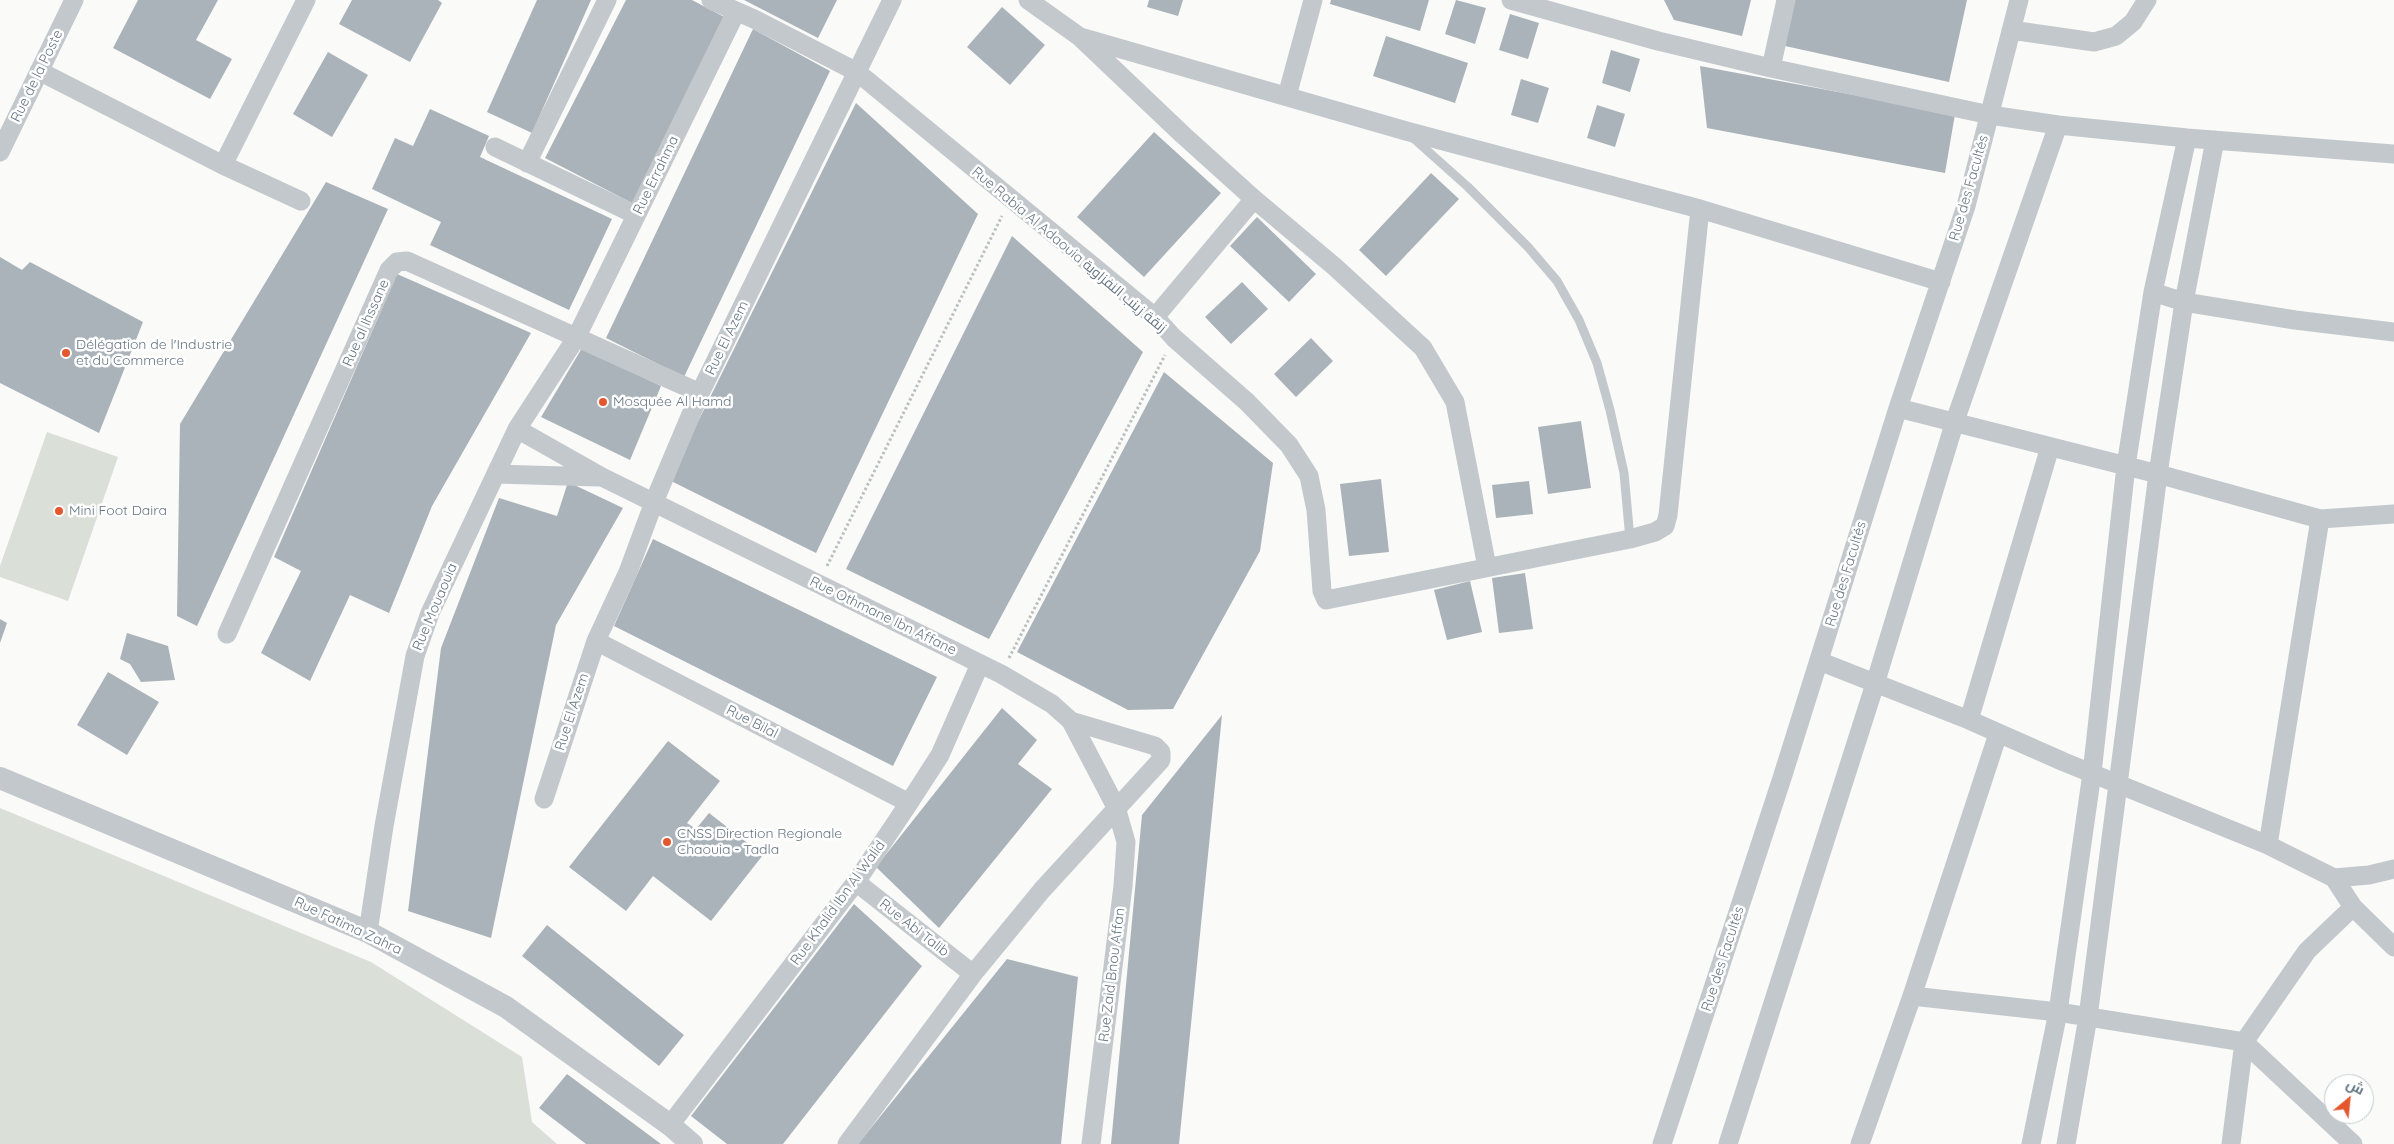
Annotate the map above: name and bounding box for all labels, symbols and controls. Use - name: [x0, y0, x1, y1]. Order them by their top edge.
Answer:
- street label: Rue de la Poste: [7, 27, 67, 125]
- street label: Rue Errahma: [630, 133, 682, 217]
- street label: Rue des Facultés: [1946, 133, 1992, 243]
- street label: Rue Rabia Al Adaouia زنقة زينب النفزاوية: [968, 164, 1170, 336]
- street label: Rue al Ihssane: [339, 277, 393, 369]
- street label: Rue El Azem: [702, 298, 752, 378]
- place label: Délégation de l'Industrie et du Commerce: [76, 337, 232, 370]
- marker: Délégation de l'Industrie et du Commerce: [60, 347, 72, 359]
- place label: Mosquée Al Hamd: [613, 394, 732, 410]
- marker: Mosquée Al Hamd: [597, 396, 609, 408]
- place label: Mini Foot Daira: [69, 503, 167, 519]
- marker: Mini Foot Daira: [53, 505, 65, 517]
- street label: Rue des Facultés: [1822, 519, 1870, 629]
- street label: Rue Mouaouia: [409, 561, 461, 653]
- street label: Rue Othmane Ibn Affane: [807, 573, 959, 659]
- street label: Rue El Azem: [552, 671, 592, 753]
- street label: Rue Bilal: [723, 702, 781, 742]
- place label: CNSS Direction Regionale Chaouia - Tadla: [677, 826, 842, 859]
- marker: CNSS Direction Regionale Chaouia - Tadla: [661, 836, 673, 848]
- street label: Rue Khalid Ibn Al Walid: [787, 837, 889, 969]
- street label: Rue Fatima Zahra: [291, 894, 405, 958]
- street label: Rue Abi Talib: [876, 896, 952, 960]
- street label: Rue des Facultés: [1698, 904, 1748, 1014]
- street label: Rue Zaid Bnou Affan: [1095, 907, 1129, 1043]
- north arrow: [2324, 1074, 2374, 1124]
- text: ش: [2343, 1074, 2368, 1099]

